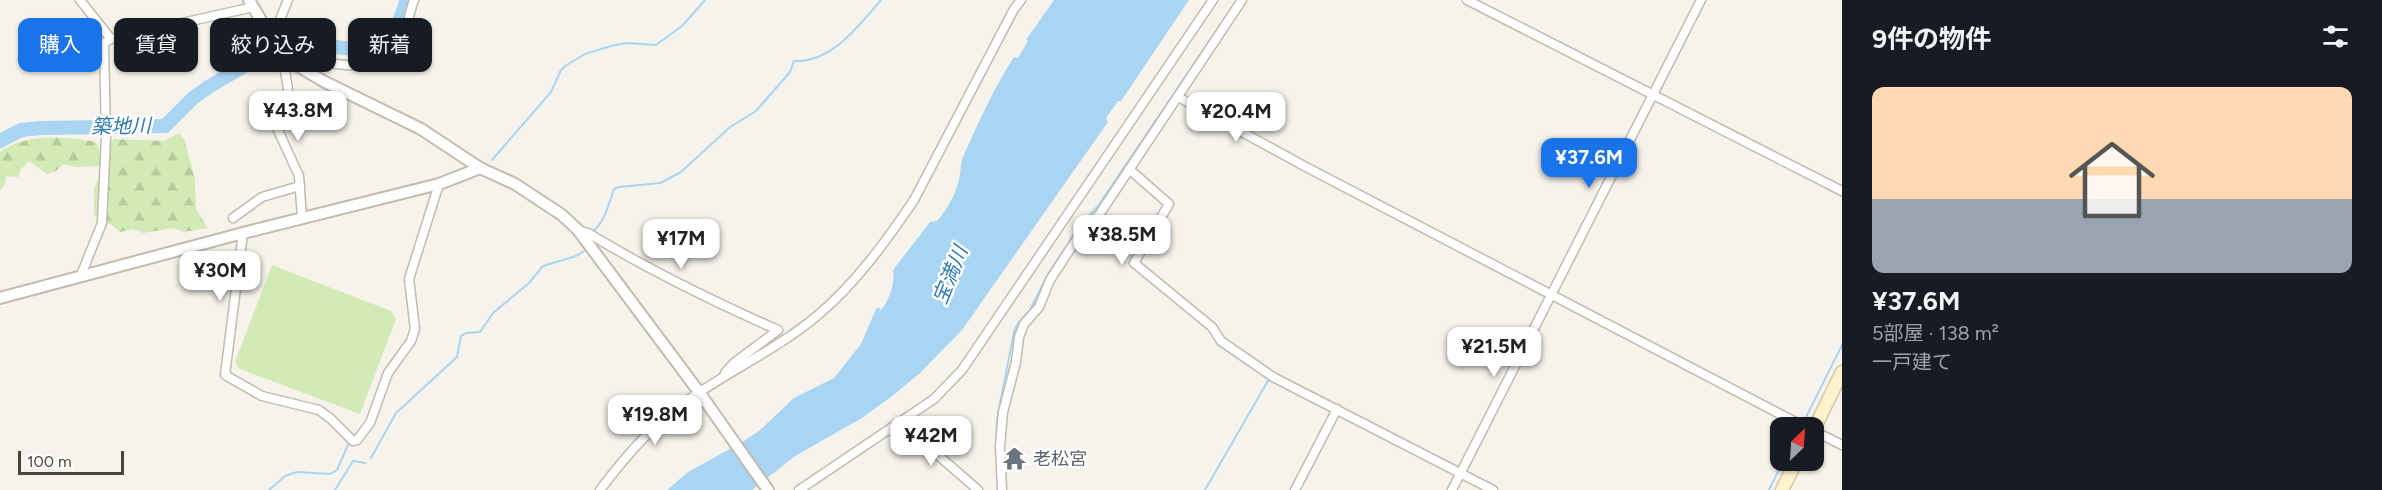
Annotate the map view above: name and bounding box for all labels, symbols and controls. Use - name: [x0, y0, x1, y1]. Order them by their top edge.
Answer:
- chip: 購入: [18, 18, 102, 72]
- chip: 賃貸: [114, 18, 198, 72]
- chip: 絞り込み: [210, 18, 336, 72]
- chip: 新着: [348, 18, 432, 72]
- icon: filters: [2319, 20, 2352, 53]
- text: 9件の物件: [1872, 23, 1991, 55]
- pin: ¥43.8M: [249, 91, 347, 142]
- pin: ¥20.4M: [1187, 92, 1285, 143]
- text: ¥43.8M: [263, 98, 333, 122]
- text: ¥20.4M: [1200, 99, 1272, 123]
- water label: 築地川: [91, 113, 153, 139]
- icon: home: [2058, 126, 2166, 234]
- pin: ¥37.6M: [1540, 138, 1638, 189]
- text: ¥37.6M: [1555, 145, 1623, 169]
- pin: ¥38.5M: [1073, 215, 1171, 266]
- pin: ¥17M: [645, 219, 717, 270]
- text: ¥38.5M: [1088, 222, 1157, 246]
- text: ¥17M: [657, 226, 705, 250]
- water label: 宝満川: [928, 241, 973, 307]
- pin: ¥30M: [184, 251, 256, 302]
- text: ¥30M: [193, 258, 247, 282]
- text: ¥37.6M: [1872, 285, 1960, 317]
- text: 5部屋 · 138 m²: [1872, 321, 1999, 345]
- pin: ¥21.5M: [1445, 327, 1543, 378]
- text: ¥21.5M: [1461, 334, 1527, 358]
- text: 一戸建て: [1872, 350, 1952, 374]
- pin: ¥19.8M: [606, 395, 704, 446]
- text: ¥19.8M: [622, 402, 688, 426]
- pin: ¥42M: [895, 416, 967, 467]
- north arrow: [1770, 417, 1824, 471]
- map controls: [1770, 417, 1824, 471]
- text: ¥42M: [904, 423, 958, 447]
- temple icon: 老松宮: [1002, 446, 1028, 472]
- scale bar: [18, 448, 124, 476]
- place label: 老松宮: [1033, 448, 1087, 470]
- text: 100 m: [27, 452, 72, 471]

